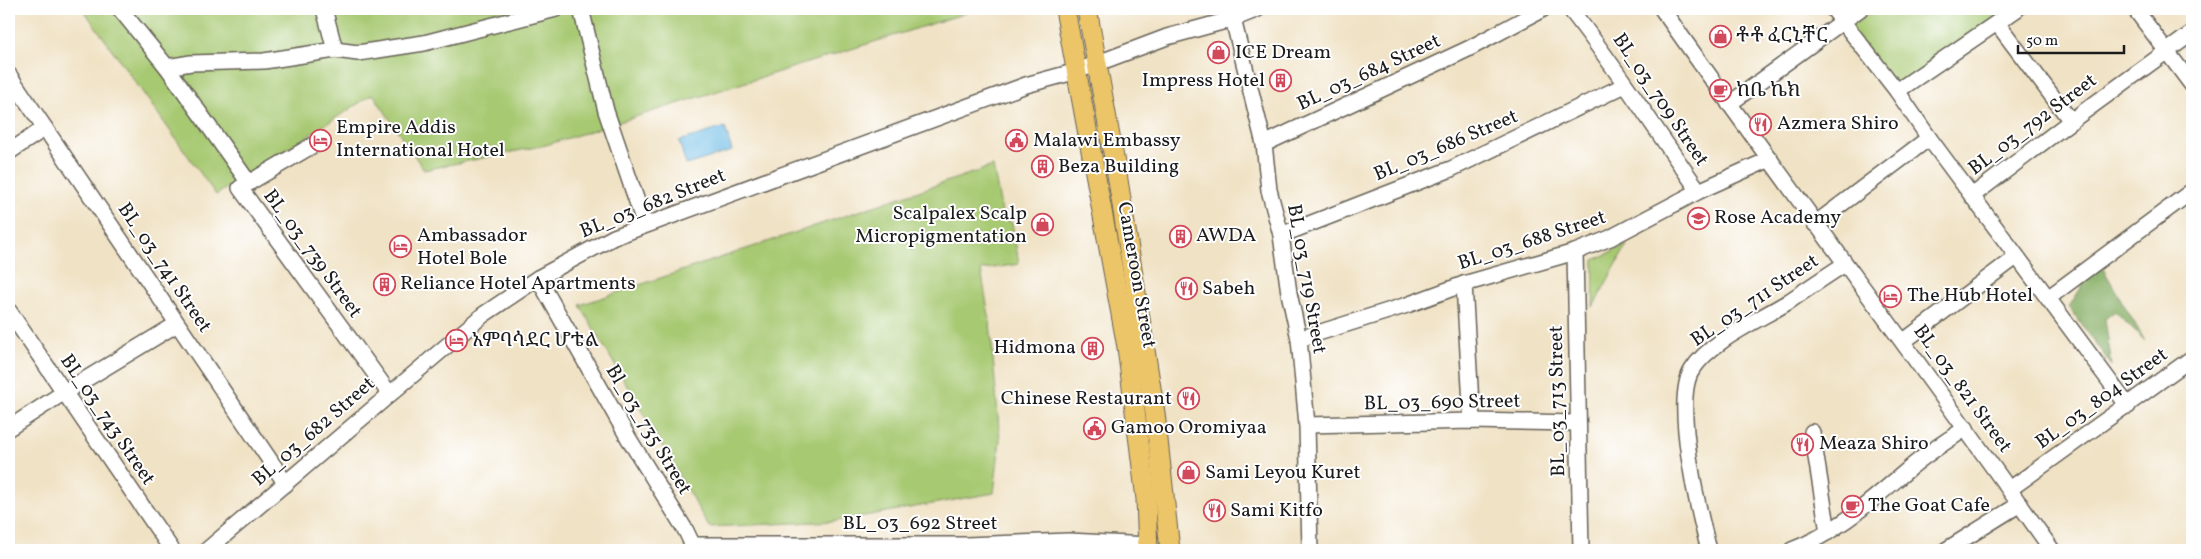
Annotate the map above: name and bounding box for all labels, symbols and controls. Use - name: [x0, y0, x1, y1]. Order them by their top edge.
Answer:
- place label: ቶቶ ፈርኒቸር: [1736, 22, 1828, 50]
- scale bar: [2018, 22, 2125, 54]
- shop icon: ቶቶ ፈርኒቸር: [1708, 24, 1732, 48]
- street label: BL_03_684 Street: [1293, 27, 1445, 119]
- street label: BL_03_709 Street: [1605, 28, 1715, 172]
- text: 50 m: [2026, 31, 2058, 52]
- place label: ICE Dream: [1235, 39, 1331, 67]
- shop icon: ICE Dream: [1207, 41, 1231, 65]
- place label: Impress Hotel: [1142, 67, 1265, 95]
- street label: BL_03_792 Street: [1963, 67, 2103, 183]
- building icon: Impress Hotel: [1269, 69, 1293, 93]
- place label: ከቤ ኬክ: [1736, 77, 1801, 105]
- cafe icon: ከቤ ኬክ: [1708, 79, 1732, 103]
- street label: BL_03_686 Street: [1370, 103, 1522, 189]
- place label: Azmera Shiro: [1777, 110, 1899, 138]
- restaurant icon: Azmera Shiro: [1749, 112, 1773, 136]
- place label: Empire Addis International Hotel: [336, 114, 505, 165]
- place label: Malawi Embassy: [1033, 127, 1181, 155]
- hotel icon: Empire Addis International Hotel: [308, 128, 332, 152]
- public building icon: Malawi Embassy: [1005, 129, 1029, 153]
- place label: Beza Building: [1058, 153, 1179, 181]
- building icon: Beza Building: [1030, 155, 1054, 179]
- street label: BL_03_682 Street: [576, 162, 730, 246]
- street label: BL_03_739 Street: [256, 184, 368, 324]
- street label: BL_03_741 Street: [110, 197, 218, 339]
- place label: Scalpalex Scalp Micropigmentation: [855, 200, 1027, 251]
- street label: Cameroon Street: [1109, 200, 1163, 350]
- street label: BL_03_719 Street: [1279, 202, 1333, 356]
- street label: BL_03_688 Street: [1454, 204, 1610, 278]
- place label: Rose Academy: [1714, 204, 1841, 232]
- school or university icon: Rose Academy: [1686, 206, 1710, 230]
- shop icon: Scalpalex Scalp Micropigmentation: [1031, 213, 1055, 237]
- place label: Ambassador Hotel Bole: [417, 222, 527, 273]
- place label: AWDA: [1196, 222, 1256, 250]
- building icon: AWDA: [1168, 224, 1192, 248]
- hotel icon: Ambassador Hotel Bole: [389, 235, 413, 259]
- street label: BL_03_711 Street: [1685, 248, 1825, 354]
- place label: Reliance Hotel Apartments: [400, 270, 636, 298]
- building icon: Reliance Hotel Apartments: [372, 272, 396, 296]
- place label: Sabeh: [1202, 275, 1255, 303]
- restaurant icon: Sabeh: [1174, 277, 1198, 301]
- place label: The Hub Hotel: [1907, 282, 2033, 310]
- hotel icon: The Hub Hotel: [1879, 284, 1903, 308]
- street label: BL_03_821 Street: [1906, 319, 2018, 459]
- street label: BL_03_713 Street: [1543, 325, 1573, 477]
- place label: አምባሳደር ሆቴል: [472, 327, 599, 355]
- hotel icon: አምባሳደር ሆቴል: [444, 329, 468, 353]
- place label: Hidmona: [993, 334, 1076, 362]
- building icon: Hidmona: [1080, 336, 1104, 360]
- street label: BL_03_804 Street: [2030, 341, 2174, 457]
- street label: BL_03_743 Street: [53, 349, 161, 491]
- street label: Bl_03_735 Street: [598, 360, 698, 500]
- street label: BL_03_682 Street: [246, 371, 382, 493]
- place label: Chinese Restaurant: [1001, 385, 1172, 413]
- restaurant icon: Chinese Restaurant: [1176, 387, 1200, 411]
- street label: BL_03_690 Street: [1363, 388, 1521, 418]
- place label: Gamoo Oromiyaa: [1111, 414, 1267, 442]
- public building icon: Gamoo Oromiyaa: [1083, 416, 1107, 440]
- place label: Meaza Shiro: [1819, 430, 1929, 458]
- restaurant icon: Meaza Shiro: [1791, 432, 1815, 456]
- place label: Sami Leyou Kuret: [1205, 459, 1360, 487]
- shop icon: Sami Leyou Kuret: [1177, 461, 1201, 485]
- place label: The Goat Cafe: [1868, 492, 1990, 520]
- cafe icon: The Goat Cafe: [1840, 494, 1864, 518]
- place label: Sami Kitfo: [1230, 497, 1323, 525]
- restaurant icon: Sami Kitfo: [1202, 499, 1226, 523]
- street label: BL_03_692 Street: [842, 510, 998, 538]

